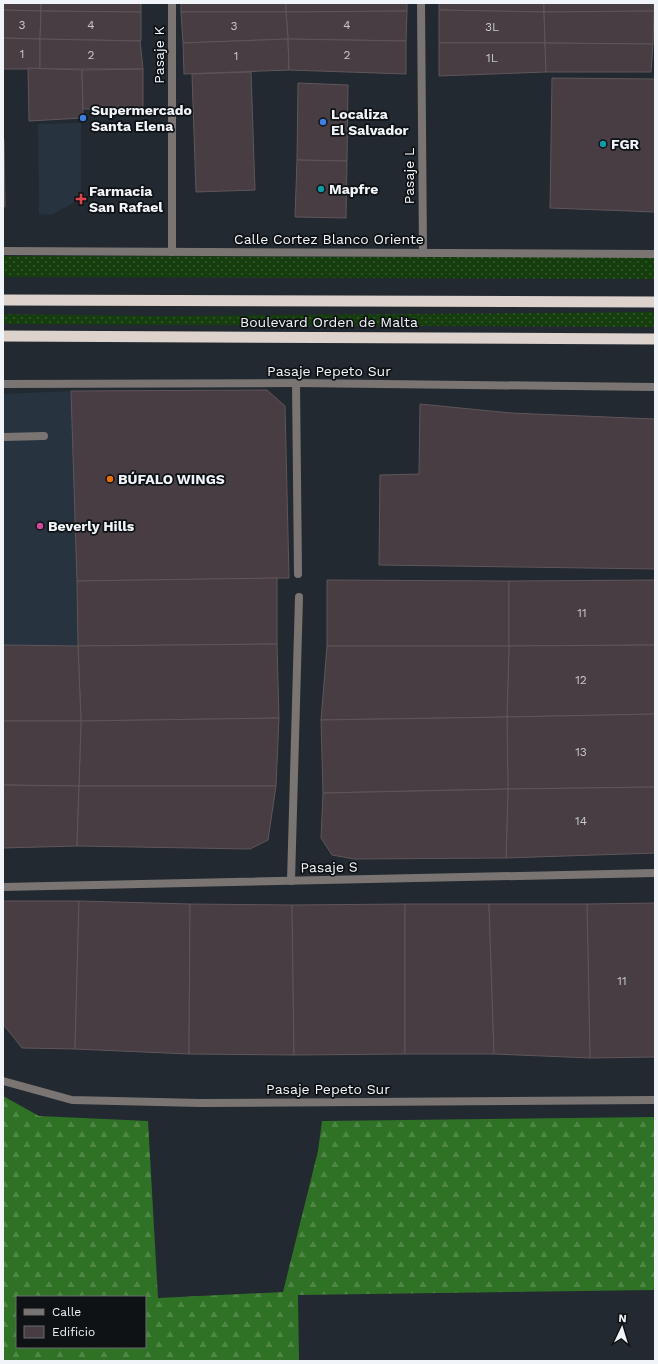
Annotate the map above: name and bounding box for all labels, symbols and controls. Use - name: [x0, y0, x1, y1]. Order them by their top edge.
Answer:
- house number: 3: [19, 18, 26, 32]
- house number: 4: [87, 18, 95, 32]
- house number: 4: [343, 18, 351, 32]
- house number: 3: [231, 19, 238, 33]
- house number: 3L: [485, 20, 499, 34]
- street label: Pasaje K: [151, 26, 167, 84]
- house number: 1: [20, 47, 24, 61]
- house number: 2: [88, 48, 95, 62]
- house number: 2: [344, 48, 351, 62]
- house number: 1: [234, 49, 238, 63]
- house number: 1L: [486, 51, 498, 65]
- place label: Supermercado Santa Elena: [91, 102, 192, 134]
- place label: Localiza El Salvador: [331, 106, 409, 138]
- marker: Supermercado Santa Elena: [78, 113, 88, 123]
- marker: Localiza El Salvador: [318, 117, 328, 127]
- place label: FGR: [611, 136, 640, 152]
- marker: FGR: [598, 139, 608, 149]
- street label: Pasaje L: [401, 148, 417, 204]
- place label: Mapfre: [329, 181, 378, 197]
- place label: Farmacia San Rafael: [89, 183, 163, 215]
- marker: Mapfre: [316, 184, 326, 194]
- marker: Farmacia San Rafael: [76, 194, 86, 204]
- street label: Calle Cortez Blanco Oriente: [234, 231, 424, 247]
- street label: Boulevard Orden de Malta: [240, 314, 418, 330]
- street label: Pasaje Pepeto Sur: [267, 363, 391, 379]
- place label: BÚFALO WINGS: [118, 471, 225, 487]
- marker: BÚFALO WINGS: [105, 474, 115, 484]
- place label: Beverly Hills: [48, 518, 135, 534]
- marker: Beverly Hills: [35, 521, 45, 531]
- house number: 11: [577, 606, 587, 620]
- house number: 12: [575, 673, 587, 687]
- house number: 13: [575, 745, 587, 759]
- house number: 14: [575, 814, 587, 828]
- street label: Pasaje S: [300, 859, 358, 875]
- house number: 11: [617, 974, 627, 988]
- street label: Pasaje Pepeto Sur: [266, 1081, 390, 1097]
- legend: [16, 1296, 146, 1348]
- text: Calle: [52, 1305, 81, 1319]
- north arrow: [602, 1308, 642, 1348]
- text: N: [618, 1312, 627, 1325]
- text: Edificio: [52, 1325, 95, 1339]

